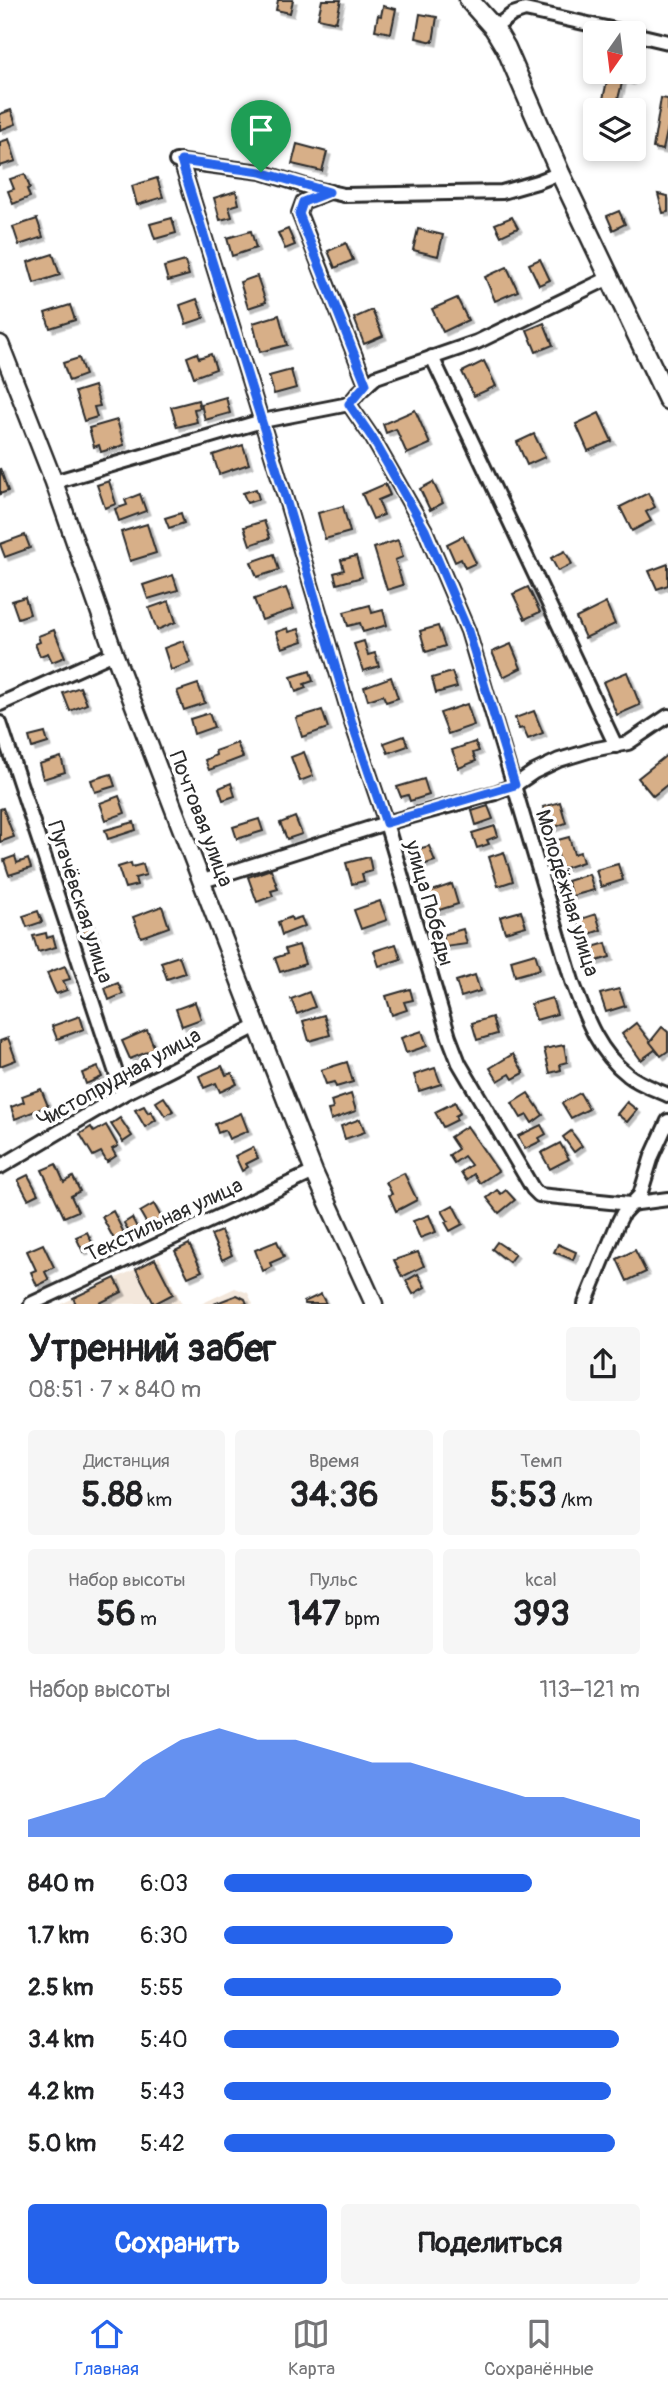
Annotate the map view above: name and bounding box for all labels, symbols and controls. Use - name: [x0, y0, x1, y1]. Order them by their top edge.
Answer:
- north arrow: [583, 21, 646, 84]
- map controls: [583, 21, 646, 161]
- button: layers: [583, 98, 646, 161]
- pin: [231, 100, 291, 172]
- icon: arrive: [242, 111, 280, 149]
- street label: Почтовая улица: [163, 747, 239, 891]
- street label: Молодёжная улица: [529, 806, 605, 980]
- street label: Пугачёвская улица: [41, 818, 119, 986]
- street label: улица Победы: [398, 836, 460, 969]
- street label: Чистопрудная улица: [32, 1022, 206, 1134]
- street label: Текстильная улица: [81, 1172, 247, 1268]
- text: Утренний забег: [28, 1325, 276, 1373]
- button: share: [566, 1327, 640, 1401]
- text: 08:51 · 7 × 840 m: [28, 1375, 201, 1404]
- text: Дистанция: [84, 1449, 170, 1473]
- text: Время: [309, 1449, 359, 1473]
- text: Темп: [520, 1449, 562, 1473]
- text: 5.88: [81, 1473, 143, 1517]
- text: 34:36: [289, 1473, 379, 1517]
- text: 5:53: [490, 1473, 557, 1517]
- text: km: [143, 1488, 172, 1512]
- text: /km: [557, 1488, 593, 1512]
- text: Набор высоты: [68, 1568, 185, 1592]
- text: Пульс: [310, 1568, 358, 1592]
- text: kcal: [526, 1568, 557, 1592]
- text: 56: [96, 1592, 136, 1636]
- text: 147: [288, 1592, 341, 1636]
- text: 393: [513, 1592, 570, 1636]
- text: m: [136, 1607, 157, 1631]
- text: bpm: [341, 1607, 380, 1631]
- text: Набор высоты: [28, 1675, 170, 1704]
- text: 113–121 m: [539, 1675, 640, 1704]
- text: 840 m: [28, 1869, 94, 1898]
- text: 6:03: [140, 1869, 188, 1898]
- text: 1.7 km: [28, 1921, 89, 1950]
- text: 6:30: [140, 1921, 188, 1950]
- text: 2.5 km: [28, 1973, 93, 2002]
- text: 5:55: [140, 1973, 184, 2002]
- text: 3.4 km: [28, 2025, 94, 2054]
- text: 5:40: [140, 2025, 188, 2054]
- text: 4.2 km: [28, 2077, 94, 2106]
- text: 5:43: [140, 2077, 185, 2106]
- text: 5.0 km: [28, 2129, 96, 2158]
- text: 5:42: [140, 2129, 185, 2158]
- button: Сохранить: [28, 2204, 327, 2284]
- button: Поделиться: [341, 2204, 640, 2284]
- tab: Главная: [74, 2315, 139, 2381]
- tab: Карта: [288, 2315, 335, 2381]
- tab: Сохранённые: [484, 2315, 594, 2381]

